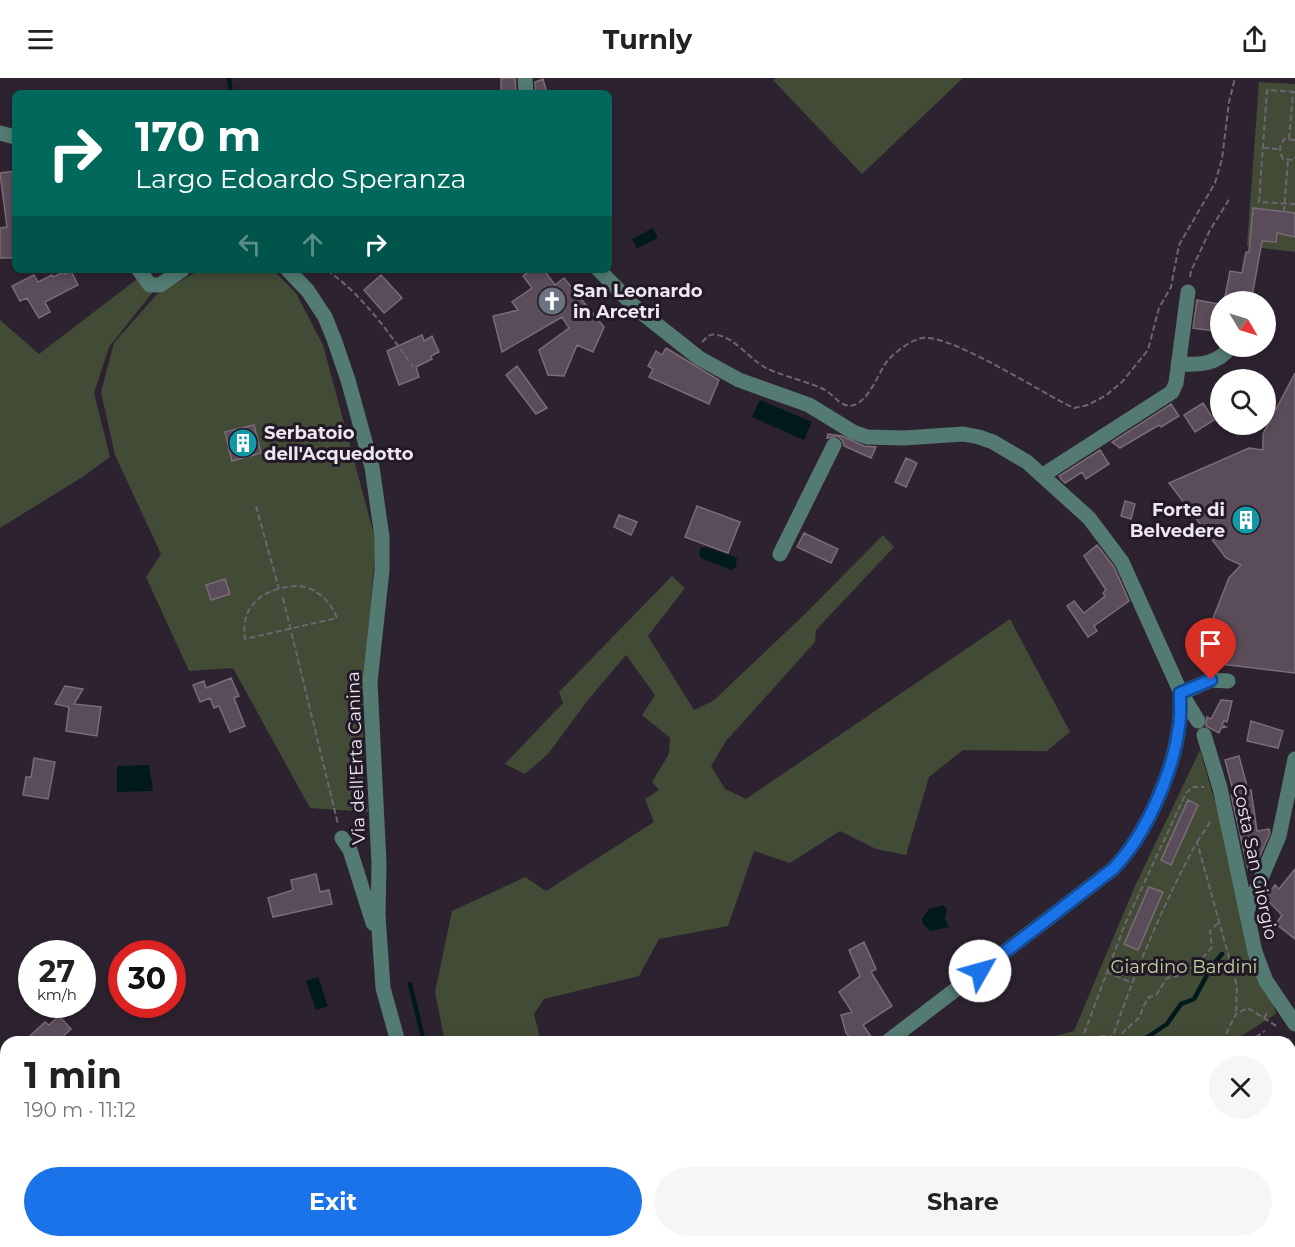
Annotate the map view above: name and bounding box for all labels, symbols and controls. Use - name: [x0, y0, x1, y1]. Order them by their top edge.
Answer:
- icon: menu: [24, 23, 57, 56]
- text: Turnly: [603, 23, 692, 56]
- icon: share: [1238, 23, 1271, 56]
- text: 170 m: [135, 110, 261, 162]
- icon: right: [36, 114, 114, 192]
- text: Largo Edoardo Speranza: [135, 162, 466, 195]
- icon: left: [233, 228, 266, 261]
- icon: ahead: [296, 228, 329, 261]
- icon: right: [359, 228, 392, 261]
- place label: San Leonardo in Arcetri: [573, 280, 703, 323]
- church icon: San Leonardo in Arcetri: [536, 285, 568, 317]
- north arrow: [1210, 291, 1276, 357]
- map controls: [1210, 291, 1276, 435]
- button: search: [1210, 369, 1276, 435]
- place label: Serbatoio dell'Acquedotto: [264, 422, 414, 465]
- building icon: Serbatoio dell'Acquedotto: [227, 427, 259, 459]
- place label: Forte di Belvedere: [1130, 499, 1225, 542]
- building icon: Forte di Belvedere: [1230, 504, 1262, 536]
- pin: [1185, 618, 1236, 680]
- icon: arrive: [1194, 627, 1227, 660]
- street label: Via dell'Erta Canina: [342, 671, 370, 845]
- street label: Costa San Giorgio: [1228, 782, 1282, 942]
- position arrow: [948, 939, 1012, 1003]
- speed limit sign: 30: [108, 940, 186, 1018]
- text: 27: [39, 953, 75, 990]
- park label: Giardino Bardini: [1111, 956, 1257, 978]
- text: km/h: [37, 985, 77, 1004]
- text: 1 min: [24, 1053, 122, 1097]
- button: close: [1209, 1056, 1272, 1119]
- text: 190 m · 11:12: [24, 1098, 136, 1122]
- button: Exit: [24, 1167, 642, 1236]
- button: Share: [654, 1167, 1272, 1236]

